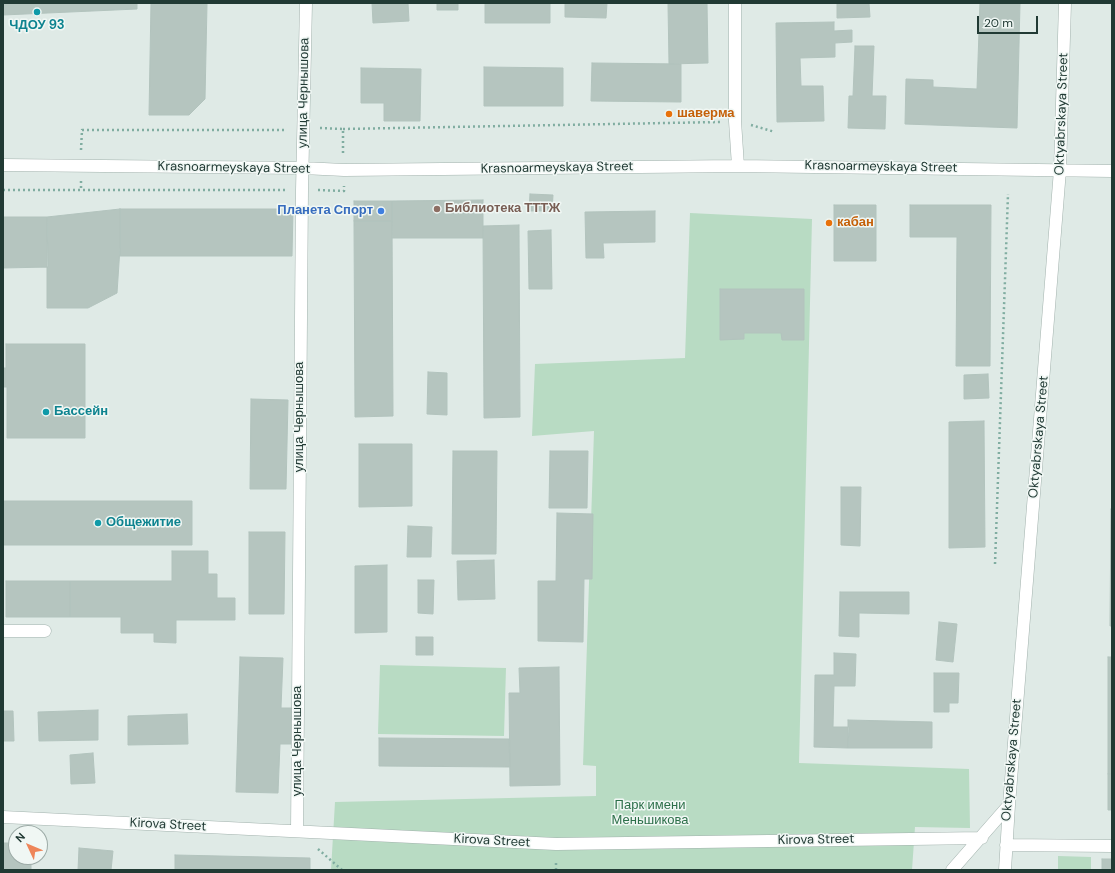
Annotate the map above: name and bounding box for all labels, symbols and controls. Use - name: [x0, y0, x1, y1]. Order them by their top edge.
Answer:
- marker: ЧДОУ 93: [32, 7, 42, 17]
- scale bar: [979, 8, 1040, 34]
- text: 20 m: [984, 15, 1013, 31]
- place label: ЧДОУ 93: [9, 18, 65, 34]
- street label: улица Чернышова: [295, 38, 313, 148]
- street label: Oktyabrskaya Street: [1052, 52, 1072, 176]
- place label: шаверма: [677, 106, 735, 122]
- marker: шаверма: [664, 109, 674, 119]
- street label: Krasnoarmeyskaya Street: [805, 158, 957, 176]
- street label: Krasnoarmeyskaya Street: [158, 159, 310, 177]
- street label: Krasnoarmeyskaya Street: [481, 159, 633, 177]
- place label: Библиотека ТТТЖ: [445, 201, 560, 217]
- place label: Планета Спорт: [277, 203, 373, 219]
- marker: Библиотека ТТТЖ: [432, 204, 442, 214]
- marker: Планета Спорт: [376, 206, 386, 216]
- place label: кабан: [837, 215, 874, 231]
- marker: кабан: [824, 218, 834, 228]
- street label: улица Чернышова: [292, 362, 308, 472]
- street label: Oktyabrskaya Street: [1026, 375, 1052, 499]
- place label: Бассейн: [54, 404, 108, 420]
- marker: Бассейн: [41, 407, 51, 417]
- place label: Общежитие: [106, 515, 181, 531]
- marker: Общежитие: [93, 518, 103, 528]
- street label: улица Чернышова: [290, 686, 306, 796]
- street label: Oktyabrskaya Street: [999, 698, 1025, 822]
- park label: Парк имени Меньшикова: [612, 798, 688, 829]
- street label: Kirova Street: [129, 815, 207, 835]
- north arrow: [8, 825, 48, 865]
- text: N: [12, 830, 28, 845]
- street label: Kirova Street: [453, 831, 531, 851]
- street label: Kirova Street: [778, 832, 854, 848]

